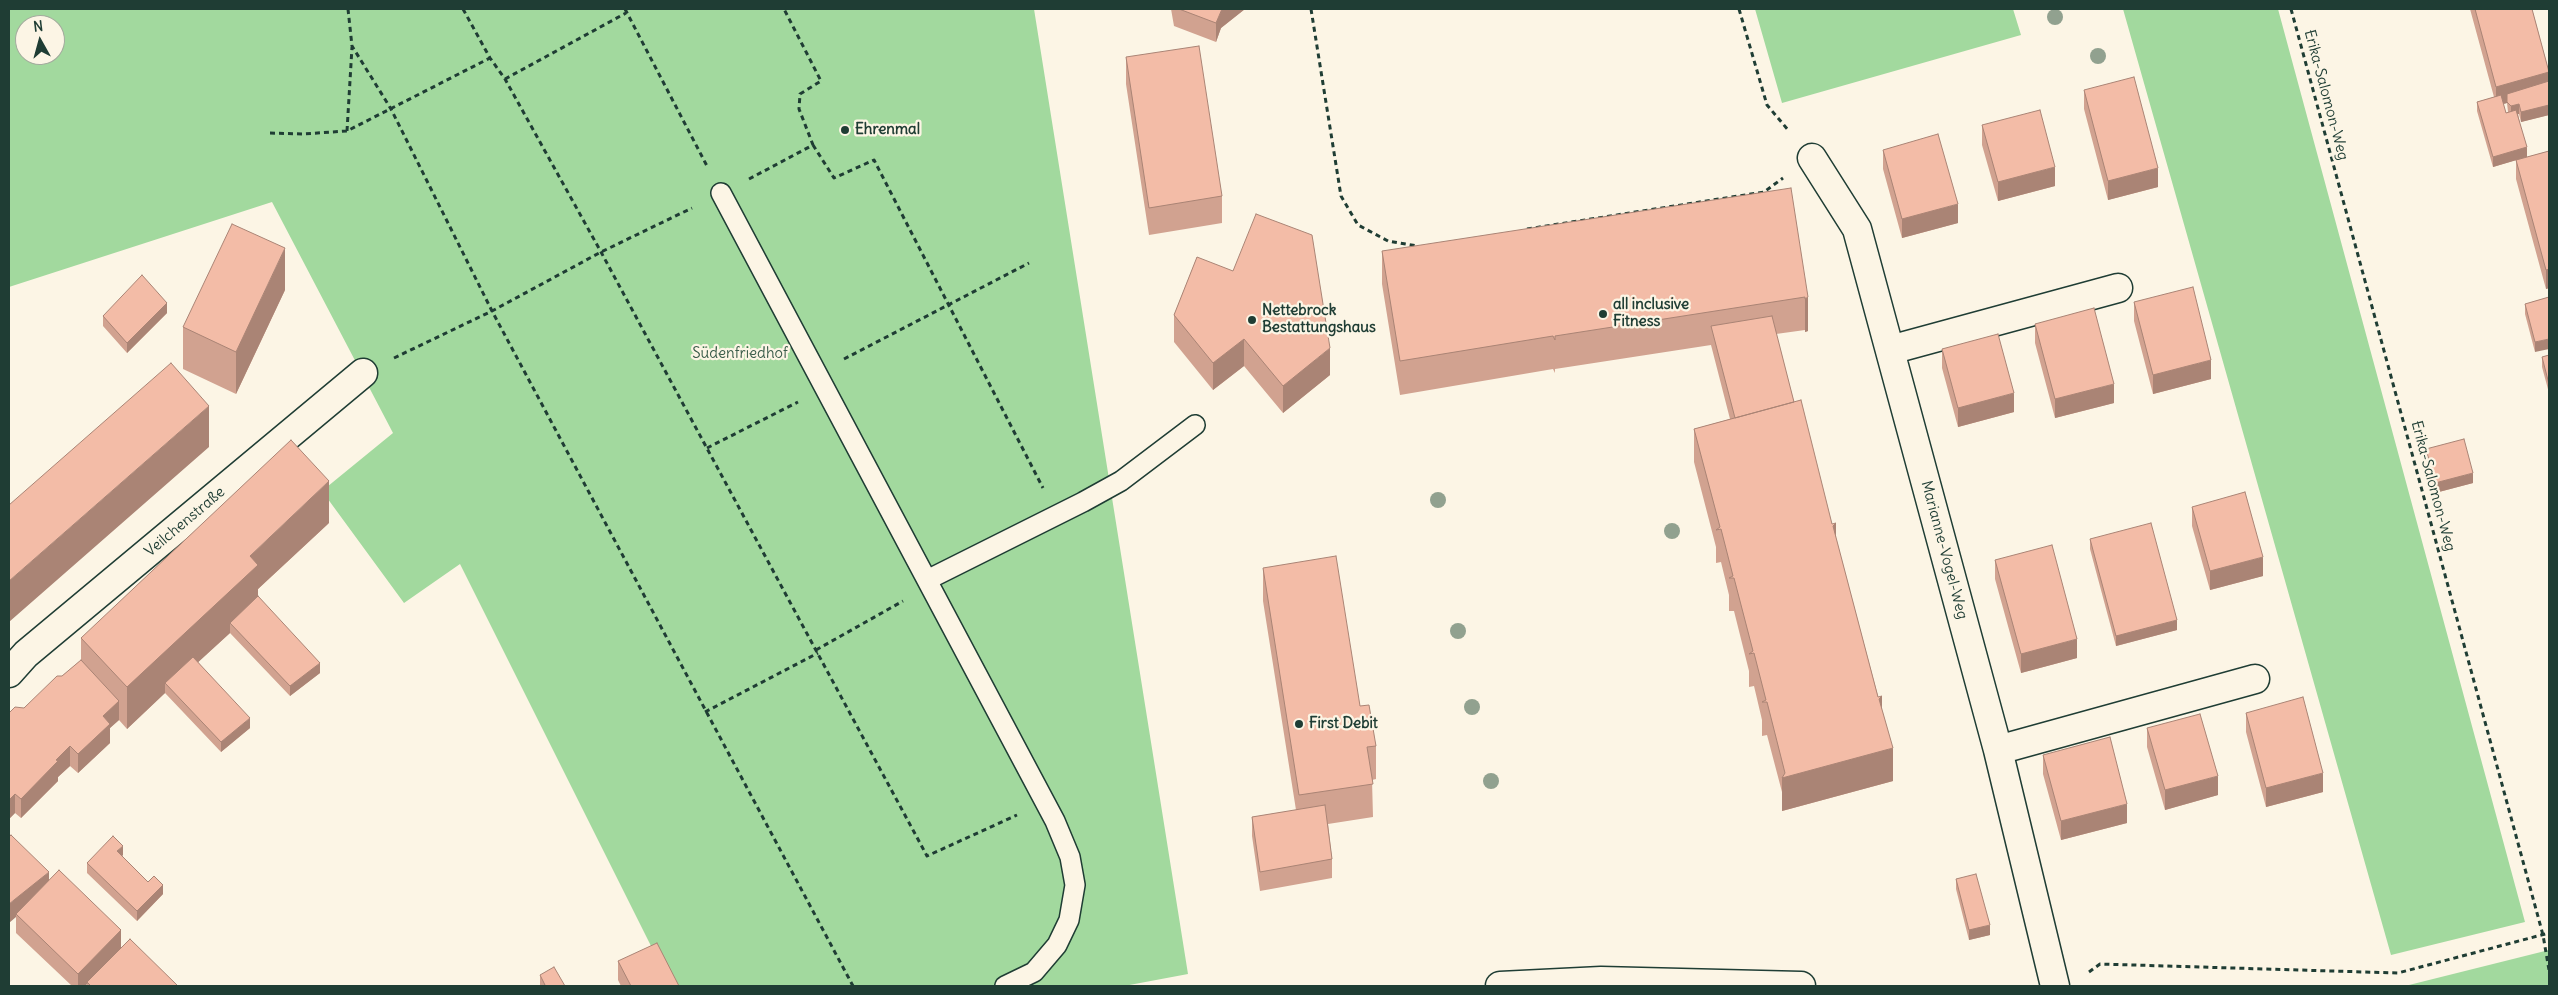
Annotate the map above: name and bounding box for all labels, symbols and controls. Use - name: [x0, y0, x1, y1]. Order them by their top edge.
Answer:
- north arrow: [15, 15, 65, 65]
- text: N: [32, 17, 44, 36]
- street label: Erika-Salomon-Weg: [2300, 28, 2352, 162]
- place label: Ehrenmal: [855, 121, 920, 139]
- marker: Ehrenmal: [839, 124, 851, 136]
- place label: all inclusive Fitness: [1613, 296, 1689, 331]
- place label: Nettebrock Bestattungshaus: [1262, 302, 1376, 337]
- marker: all inclusive Fitness: [1597, 308, 1609, 320]
- marker: Nettebrock Bestattungshaus: [1246, 314, 1258, 326]
- park label: Südenfriedhof: [692, 345, 788, 363]
- street label: Erika-Salomon-Weg: [2407, 419, 2459, 553]
- street label: Marianne-Vogel-Weg: [1917, 479, 1971, 621]
- street label: Veilchenstraße: [141, 483, 229, 561]
- place label: First Debit: [1309, 715, 1378, 733]
- marker: First Debit: [1293, 718, 1305, 730]

